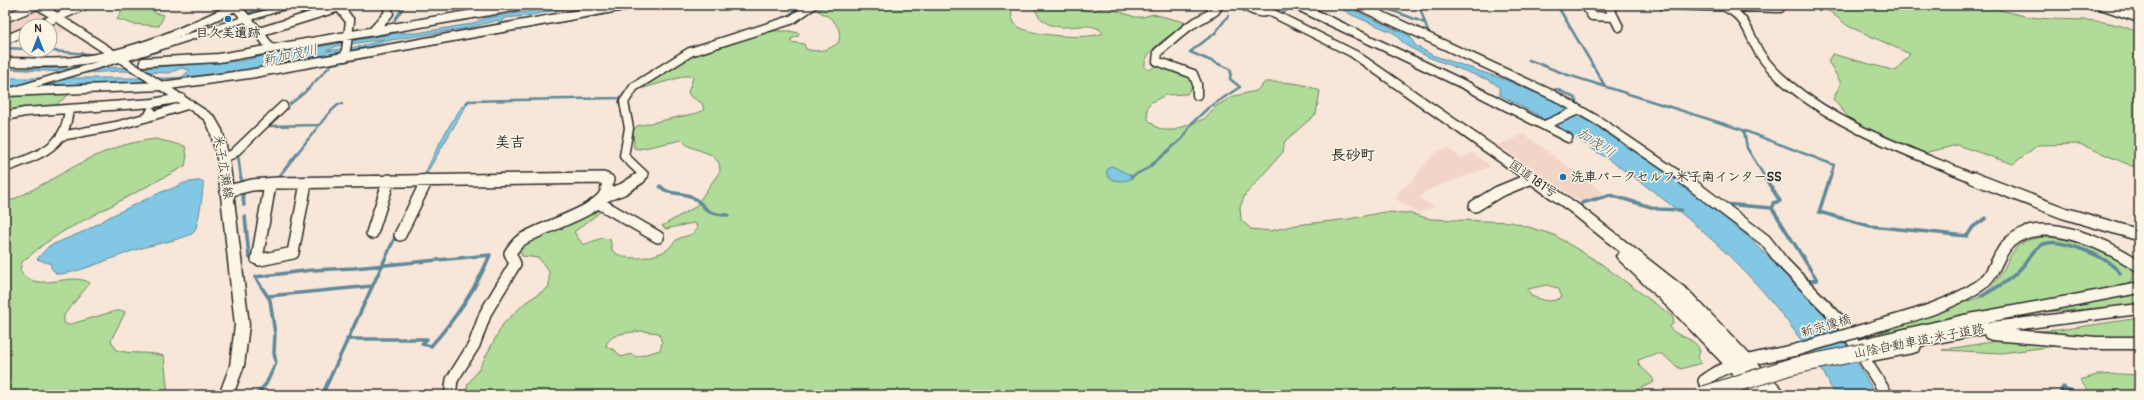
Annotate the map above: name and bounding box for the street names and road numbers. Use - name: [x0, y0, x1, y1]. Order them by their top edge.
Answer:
- street label: 米子広瀬線: [209, 134, 237, 201]
- street label: 国道181号: [1506, 156, 1560, 202]
- street label: 新宗像橋: [1799, 311, 1853, 341]
- street label: 山陰自動車道;米子道路: [1852, 320, 1986, 362]

